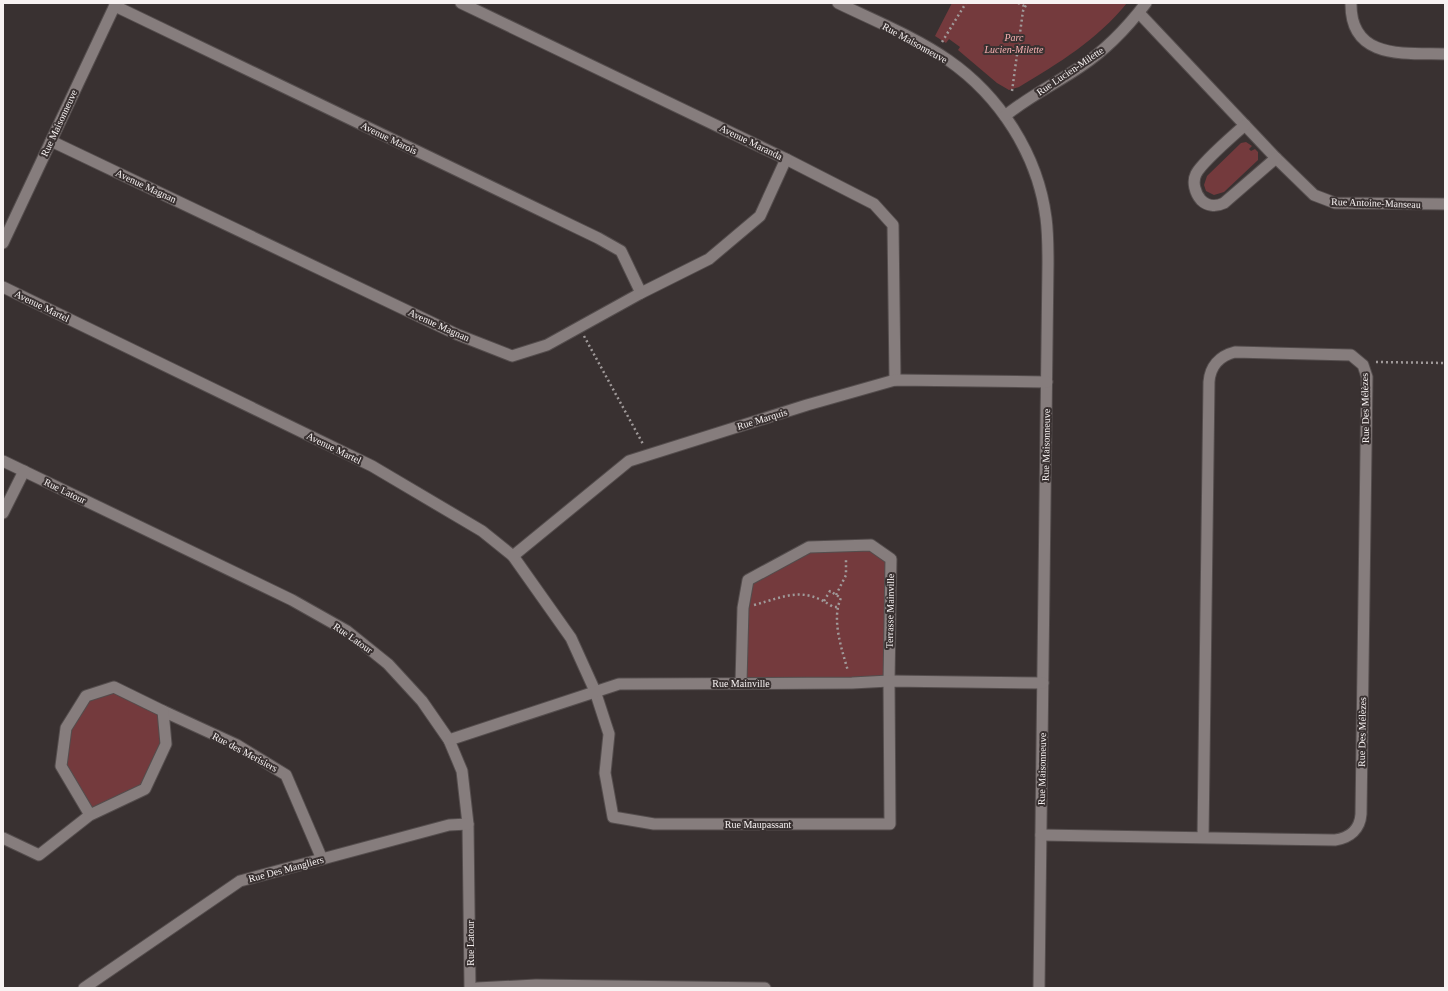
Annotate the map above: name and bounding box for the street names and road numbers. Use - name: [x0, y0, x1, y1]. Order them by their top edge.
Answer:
- street label: Rue Maisonneuve: [881, 21, 950, 66]
- street label: Rue Lucien-Milette: [1034, 44, 1106, 98]
- street label: Rue Maisonneuve: [39, 87, 80, 158]
- street label: Avenue Marois: [359, 120, 419, 156]
- street label: Avenue Maranda: [718, 122, 785, 162]
- street label: Avenue Magnan: [114, 167, 178, 205]
- street label: Rue Antoine-Manseau: [1331, 196, 1421, 210]
- street label: Avenue Martel: [13, 288, 71, 324]
- street label: Avenue Magnan: [407, 307, 471, 343]
- street label: Rue Des Mélèzes: [1359, 373, 1371, 443]
- street label: Rue Marquis: [736, 406, 789, 432]
- street label: Rue Maisonneuve: [1040, 408, 1052, 481]
- street label: Avenue Martel: [305, 430, 363, 466]
- street label: Rue Latour: [42, 476, 88, 506]
- street label: Terrasse Mainville: [884, 573, 896, 648]
- street label: Rue Latour: [331, 621, 375, 656]
- street label: Rue Mainville: [712, 678, 770, 689]
- street label: Rue Des Mélèzes: [1356, 697, 1368, 767]
- street label: Rue des Merisiers: [211, 730, 280, 774]
- street label: Rue Maisonneuve: [1036, 732, 1048, 805]
- street label: Rue Maupassant: [725, 819, 791, 830]
- street label: Rue Des Mangliers: [247, 854, 325, 884]
- street label: Rue Latour: [465, 920, 476, 966]

